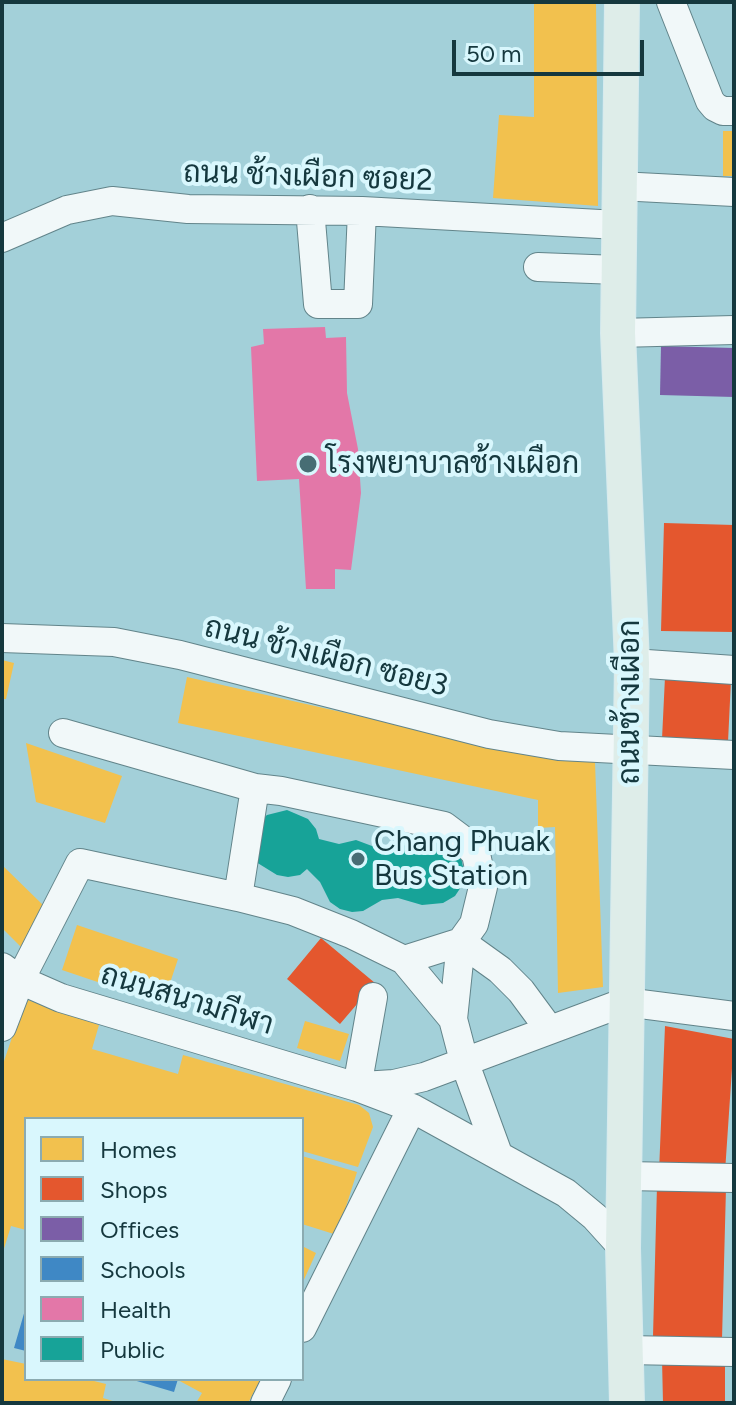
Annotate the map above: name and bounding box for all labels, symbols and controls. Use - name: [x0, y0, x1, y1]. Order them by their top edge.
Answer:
- scale bar: [456, 24, 648, 74]
- text: 50 m: [466, 39, 522, 68]
- street label: ถนน ช้างเผือก ซอย2: [183, 155, 433, 199]
- place label: โรงพยาบาลช้างเผือก: [326, 446, 579, 482]
- marker: โรงพยาบาลช้างเผือก: [297, 453, 319, 475]
- street label: ถนน ช้างเผือก ซอย3: [201, 609, 451, 705]
- street label: ถนนช้างเผือก: [612, 620, 648, 784]
- place label: Chang Phuak Bus Station: [374, 824, 550, 894]
- marker: Chang Phuak Bus Station: [349, 850, 367, 868]
- street label: ถนนสนามกีฬา: [96, 957, 278, 1043]
- legend: [24, 1117, 304, 1381]
- text: Homes: [100, 1135, 177, 1164]
- text: Shops: [100, 1175, 167, 1204]
- text: Offices: [100, 1215, 179, 1244]
- text: Schools: [100, 1255, 185, 1284]
- text: Health: [100, 1295, 171, 1324]
- text: Public: [100, 1335, 165, 1364]

